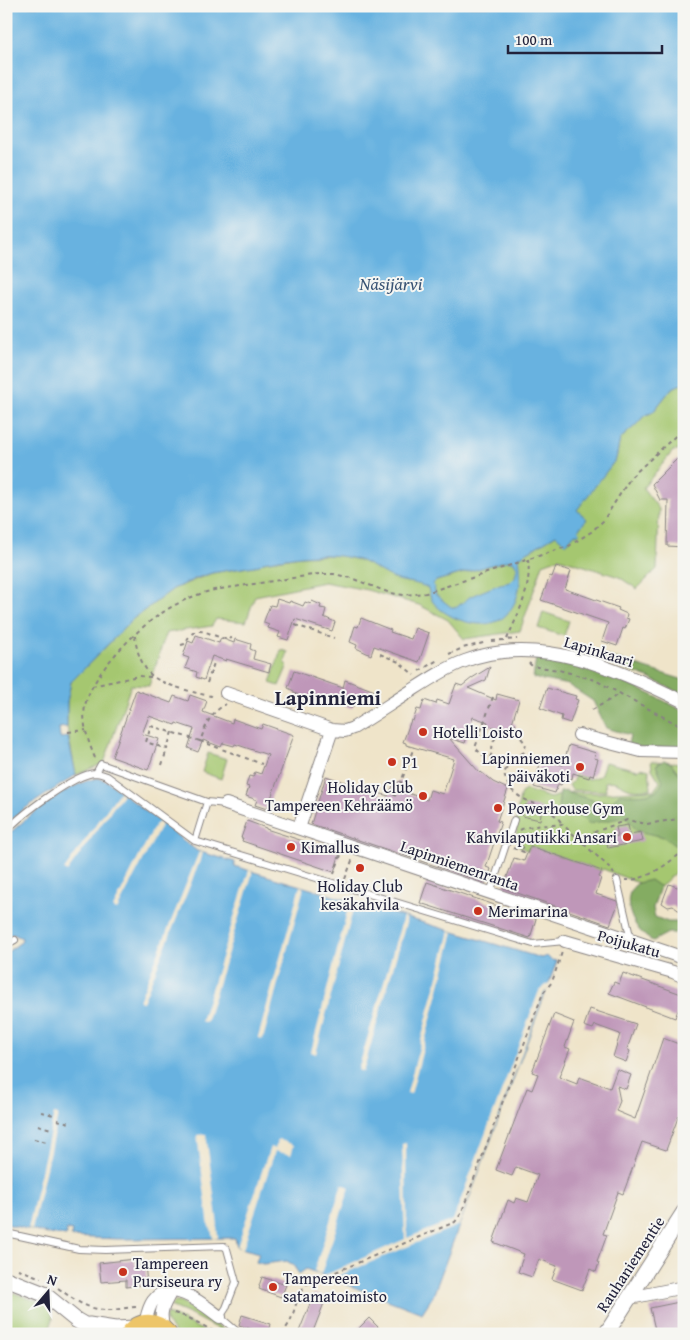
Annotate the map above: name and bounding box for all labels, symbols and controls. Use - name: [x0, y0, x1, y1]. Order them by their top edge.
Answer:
- scale bar: [508, 22, 661, 54]
- text: 100 m: [515, 29, 553, 50]
- water label: Näsijärvi: [359, 270, 423, 297]
- street label: Lapinkaari: [561, 629, 637, 673]
- district label: Lapinniemi: [275, 682, 382, 713]
- place label: Hotelli Loisto: [433, 720, 523, 744]
- marker: Hotelli Loisto: [417, 726, 429, 738]
- place label: Lapinniemen päiväkoti: [482, 746, 571, 788]
- place label: P1: [402, 750, 418, 774]
- marker: P1: [386, 756, 398, 768]
- marker: Lapinniemen päiväkoti: [574, 761, 586, 773]
- place label: Holiday Club Tampereen Kehräämö: [265, 775, 413, 817]
- marker: Holiday Club Tampereen Kehräämö: [417, 790, 429, 802]
- place label: Powerhouse Gym: [508, 796, 623, 820]
- marker: Powerhouse Gym: [492, 802, 504, 814]
- place label: Kahvilaputiikki Ansari: [467, 825, 618, 849]
- marker: Kahvilaputiikki Ansari: [621, 831, 633, 843]
- street label: Lapinniemenranta: [397, 833, 523, 897]
- place label: Kimallus: [301, 835, 360, 859]
- marker: Kimallus: [285, 841, 297, 853]
- marker: Holiday Club kesäkahvila: [354, 862, 366, 874]
- place label: Holiday Club kesäkahvila: [317, 874, 403, 916]
- place label: Merimarina: [488, 899, 568, 923]
- marker: Merimarina: [472, 905, 484, 917]
- street label: Poijukatu: [595, 923, 663, 963]
- street label: Rauhaniementie: [590, 1211, 670, 1317]
- place label: Tampereen Pursiseura ry: [133, 1251, 222, 1293]
- marker: Tampereen Pursiseura ry: [117, 1266, 129, 1278]
- place label: Tampereen satamatoimisto: [283, 1266, 387, 1308]
- north arrow: [22, 1268, 72, 1318]
- text: N: [45, 1269, 61, 1291]
- marker: Tampereen satamatoimisto: [267, 1281, 279, 1293]

